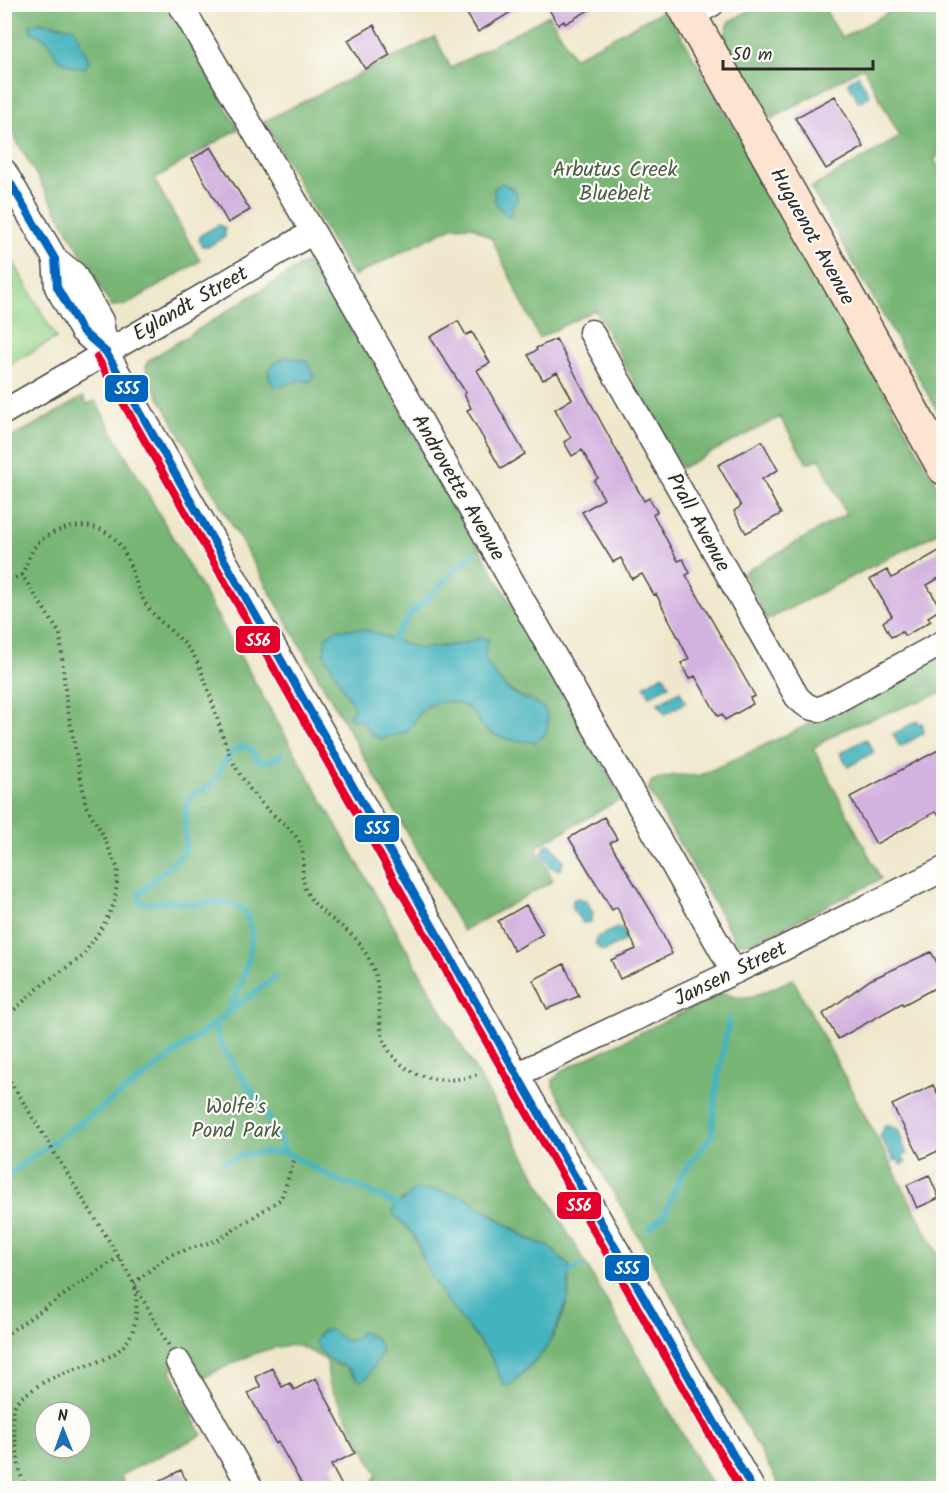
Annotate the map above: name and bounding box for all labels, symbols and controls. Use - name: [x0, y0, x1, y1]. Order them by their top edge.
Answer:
- scale bar: [723, 33, 873, 71]
- text: 50 m: [732, 41, 772, 70]
- park label: Arbutus Creek Bluebelt: [553, 154, 678, 211]
- street label: Huguenot Avenue: [760, 162, 863, 312]
- street label: Eylandt Street: [127, 257, 255, 351]
- line badge: S55: [104, 374, 149, 403]
- text: S55: [114, 377, 141, 402]
- street label: Androvette Avenue: [402, 408, 514, 568]
- street label: Prall Avenue: [657, 467, 739, 579]
- line badge: S56: [235, 625, 281, 654]
- text: S56: [245, 629, 271, 654]
- line badge: S55: [354, 814, 400, 843]
- text: S55: [364, 817, 391, 842]
- street label: Jansen Street: [669, 932, 794, 1016]
- park label: Wolfe's Pond Park: [191, 1091, 281, 1148]
- line badge: S56: [556, 1191, 602, 1220]
- text: S56: [566, 1194, 592, 1219]
- line badge: S55: [604, 1254, 650, 1282]
- text: S55: [614, 1257, 641, 1282]
- north arrow: [33, 1400, 93, 1460]
- text: N: [57, 1404, 68, 1429]

